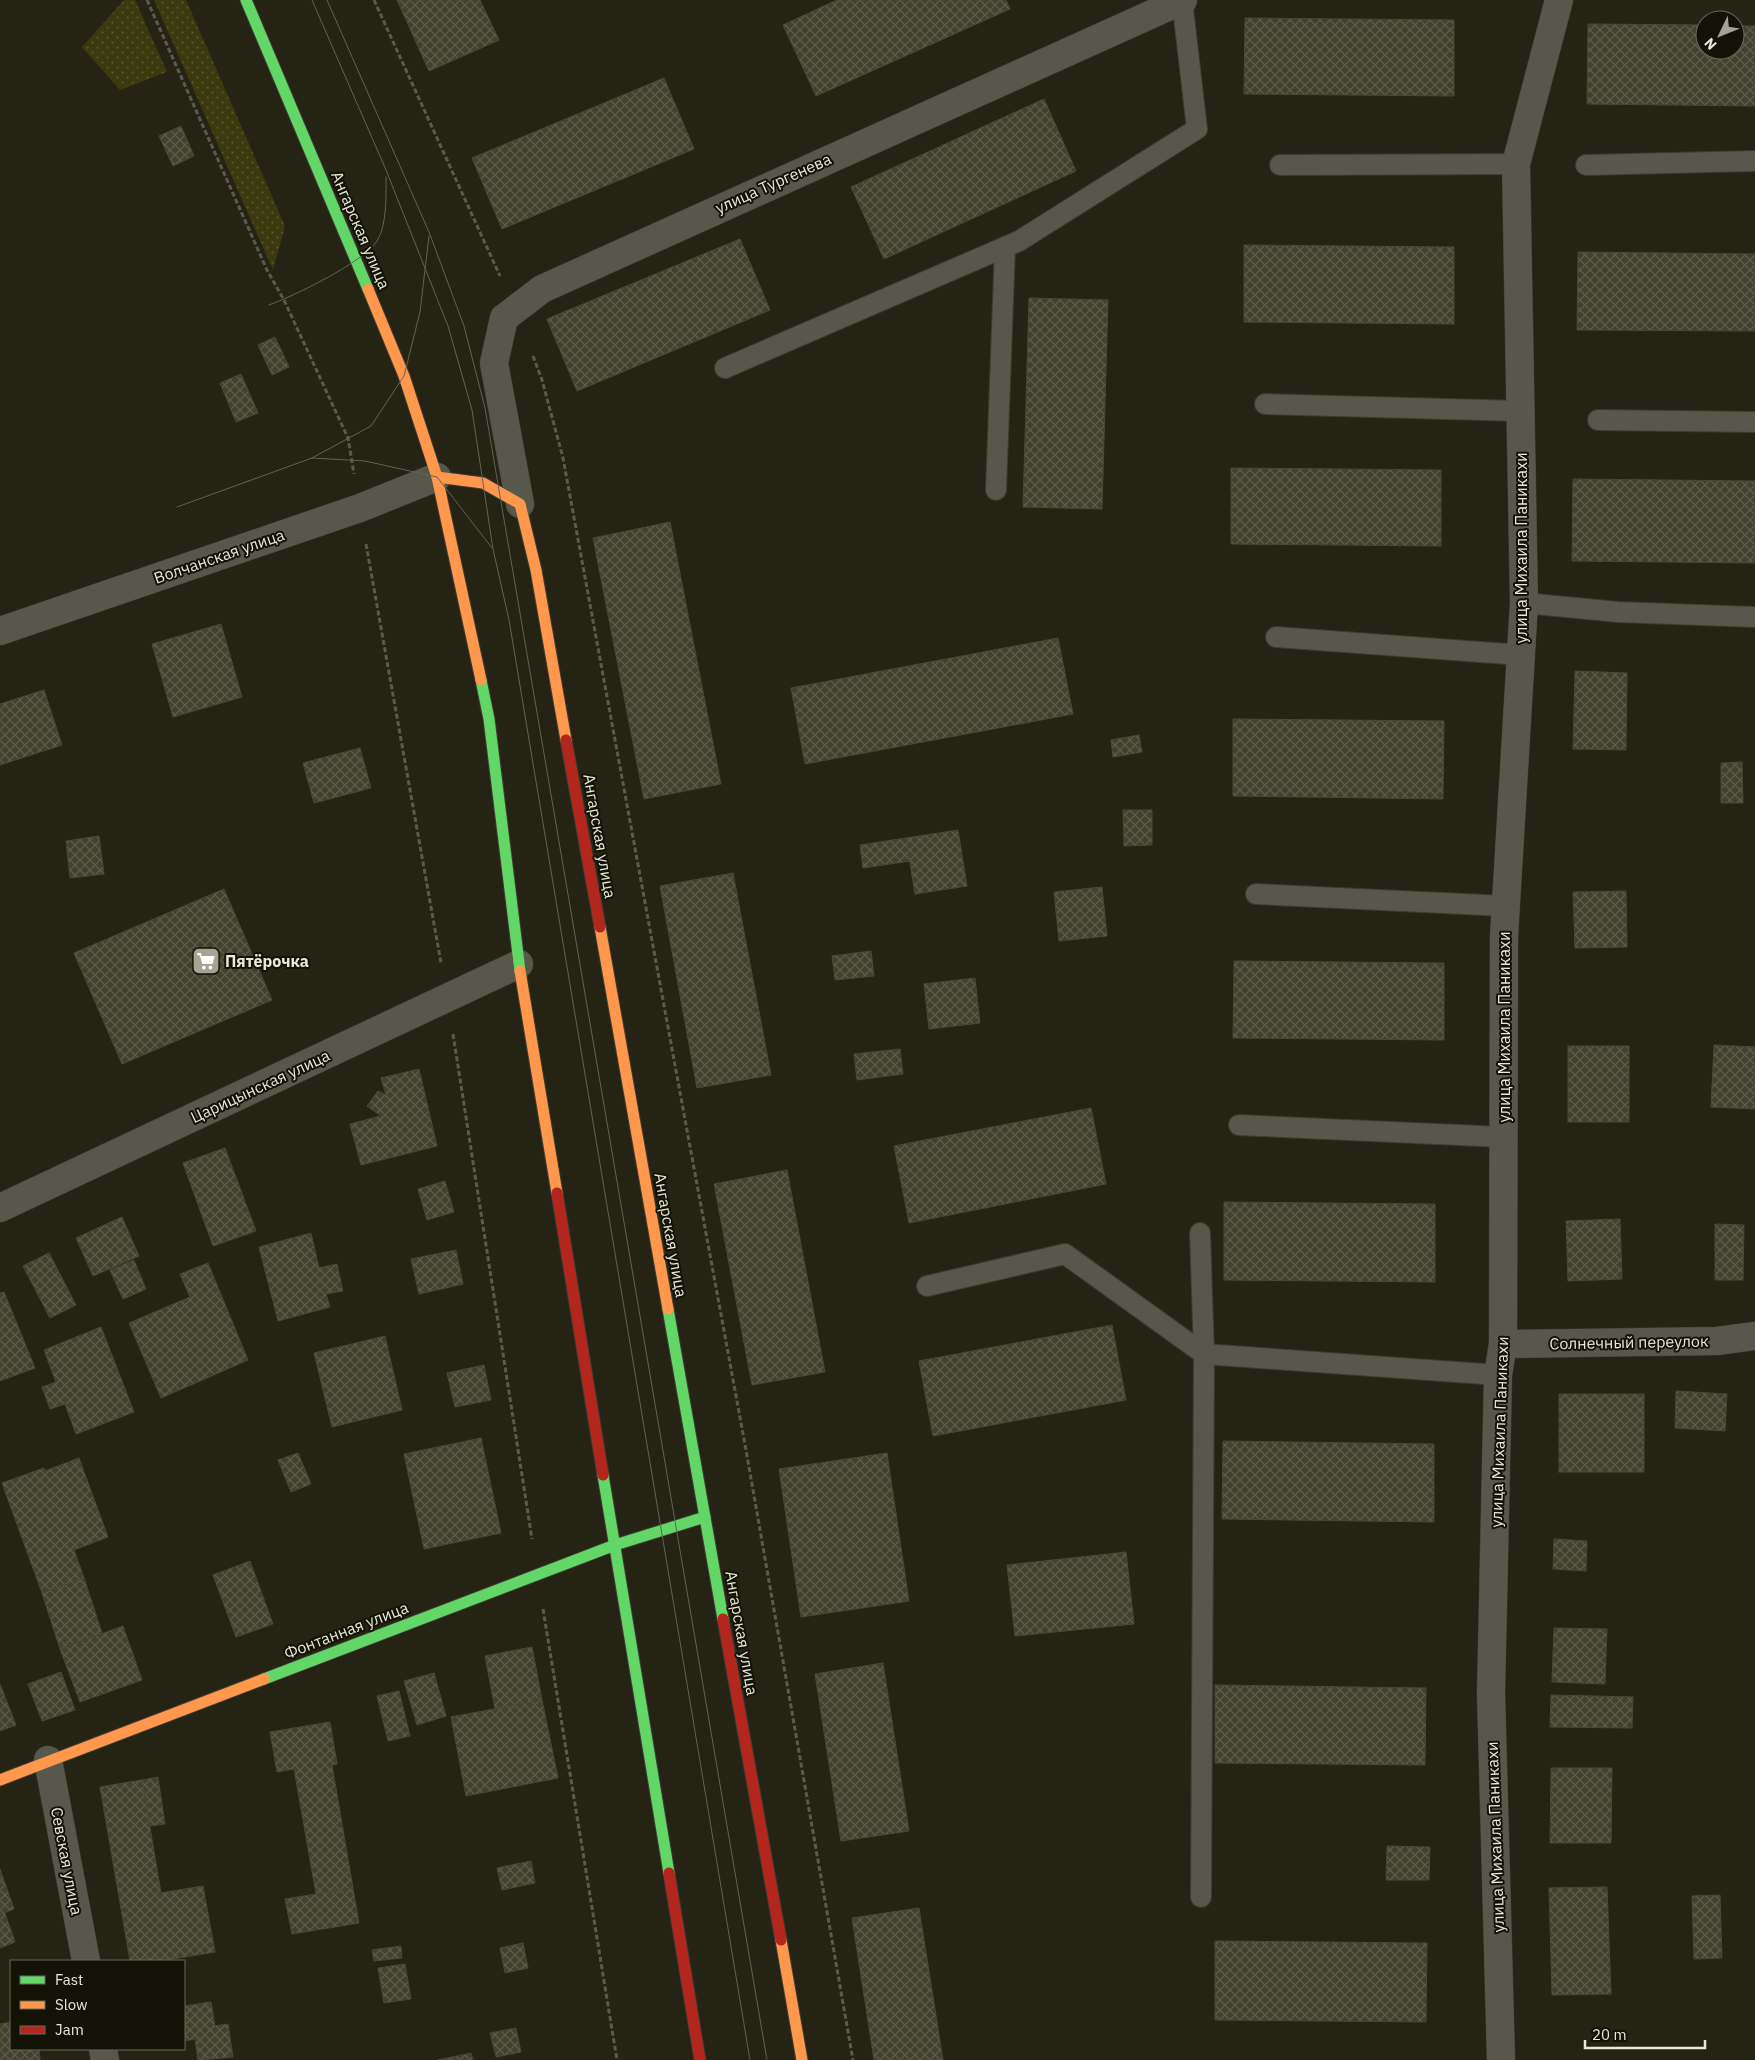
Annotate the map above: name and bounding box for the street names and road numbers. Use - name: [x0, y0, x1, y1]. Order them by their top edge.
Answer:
- street label: улица Тургенева: [712, 148, 835, 218]
- street label: Ангарская улица: [327, 168, 395, 292]
- street label: улица Михаила Паникахи: [1511, 452, 1531, 644]
- street label: Волчанская улица: [151, 524, 287, 588]
- street label: Ангарская улица: [579, 772, 621, 900]
- street label: улица Михаила Паникахи: [1494, 931, 1514, 1123]
- street label: Царицынская улица: [187, 1045, 333, 1127]
- street label: Ангарская улица: [650, 1171, 692, 1299]
- street label: Солнечный переулок: [1549, 1331, 1709, 1353]
- street label: улица Михаила Паникахи: [1486, 1336, 1512, 1528]
- street label: Ангарская улица: [721, 1569, 763, 1697]
- street label: Фонтанная улица: [281, 1597, 412, 1663]
- street label: улица Михаила Паникахи: [1482, 1741, 1508, 1933]
- street label: Севская улица: [47, 1805, 87, 1917]

